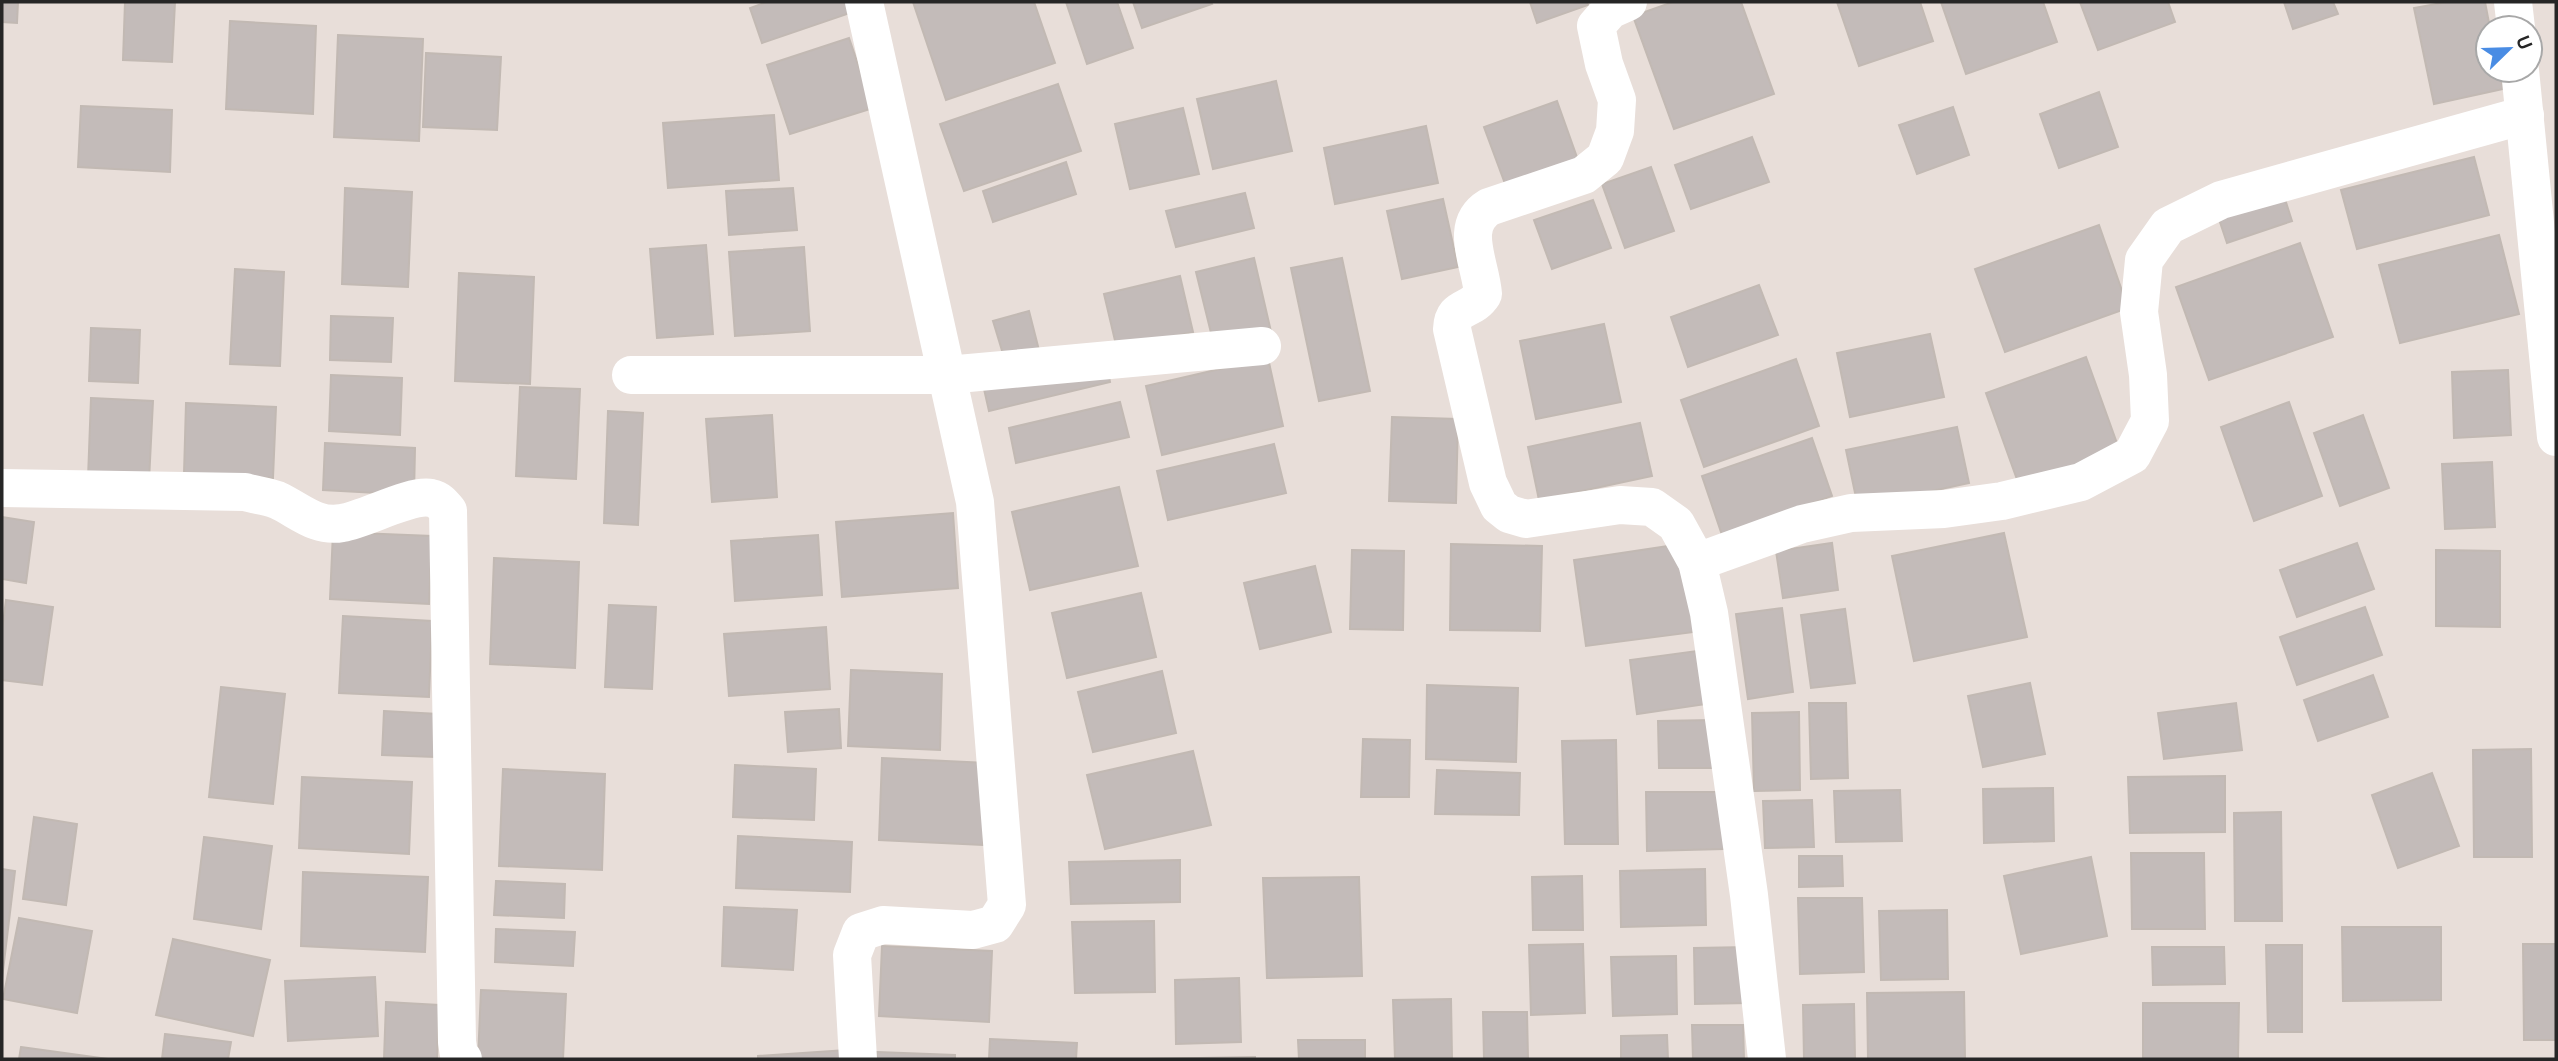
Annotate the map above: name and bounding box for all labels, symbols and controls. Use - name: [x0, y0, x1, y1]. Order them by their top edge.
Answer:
- north arrow: [2474, 14, 2544, 84]
- text: U: [2510, 32, 2538, 53]

